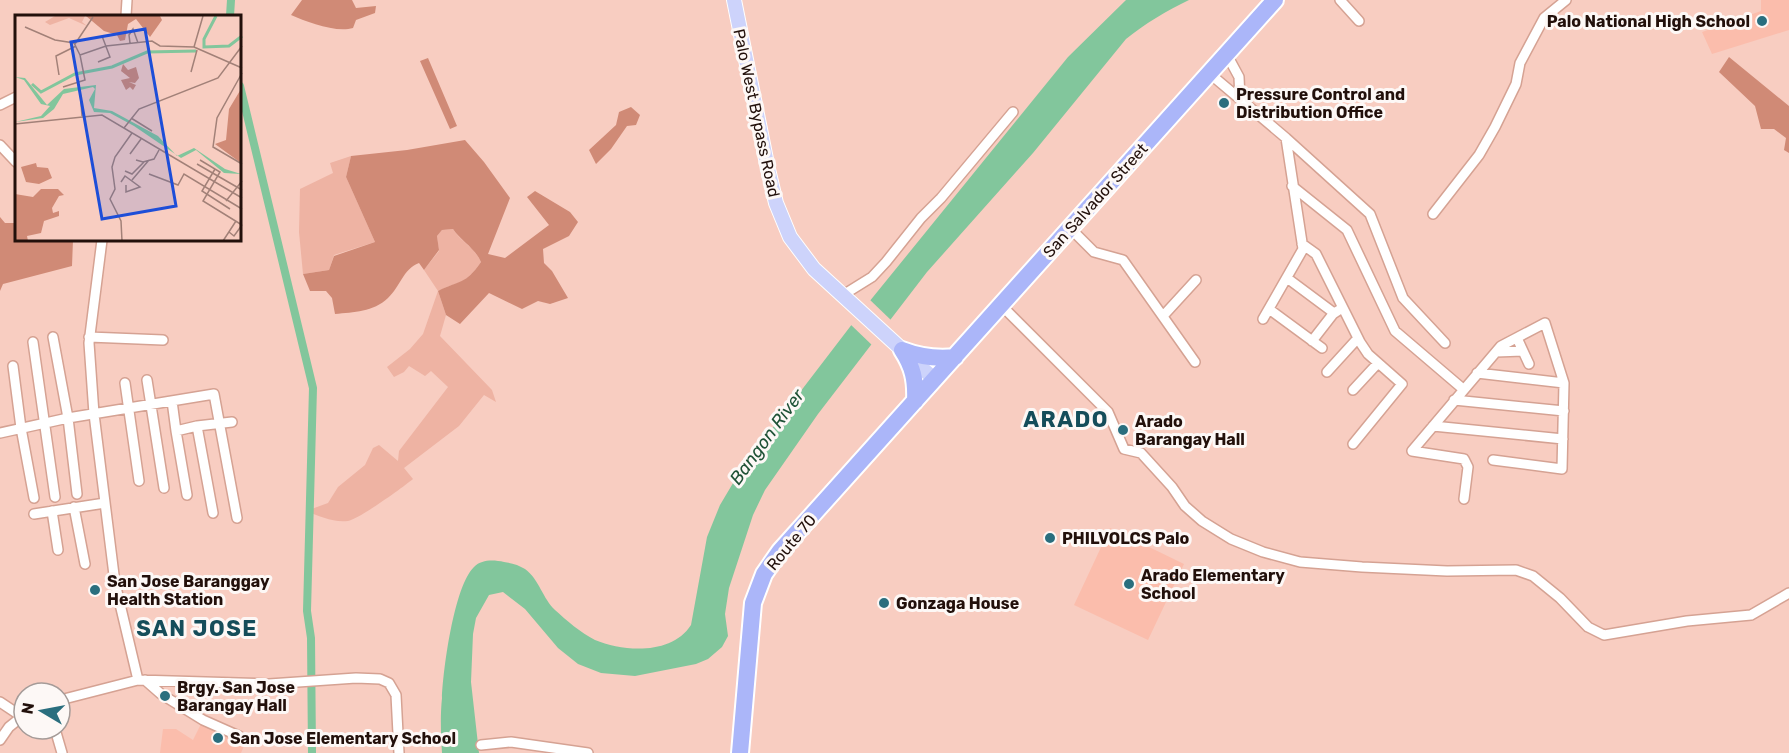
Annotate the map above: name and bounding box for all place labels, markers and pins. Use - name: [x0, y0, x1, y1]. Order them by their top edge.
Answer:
- place label: Palo National High School: [1547, 12, 1750, 31]
- marker: Palo National High School: [1755, 14, 1769, 28]
- place label: Pressure Control and Distribution Office: [1236, 85, 1405, 122]
- marker: Pressure Control and Distribution Office: [1217, 96, 1231, 110]
- place label: Arado Barangay Hall: [1135, 412, 1245, 449]
- marker: Arado Barangay Hall: [1116, 423, 1130, 437]
- place label: PHILVOLCS Palo: [1062, 529, 1189, 548]
- marker: PHILVOLCS Palo: [1043, 531, 1057, 545]
- place label: Arado Elementary School: [1141, 566, 1285, 603]
- place label: San Jose Baranggay Health Station: [107, 572, 270, 609]
- marker: Arado Elementary School: [1122, 577, 1136, 591]
- marker: San Jose Baranggay Health Station: [88, 583, 102, 597]
- place label: Gonzaga House: [896, 594, 1019, 613]
- marker: Gonzaga House: [877, 596, 891, 610]
- place label: Brgy. San Jose Barangay Hall: [177, 678, 295, 715]
- marker: Brgy. San Jose Barangay Hall: [158, 689, 172, 703]
- place label: San Jose Elementary School: [230, 729, 456, 748]
- marker: San Jose Elementary School: [211, 731, 225, 745]

